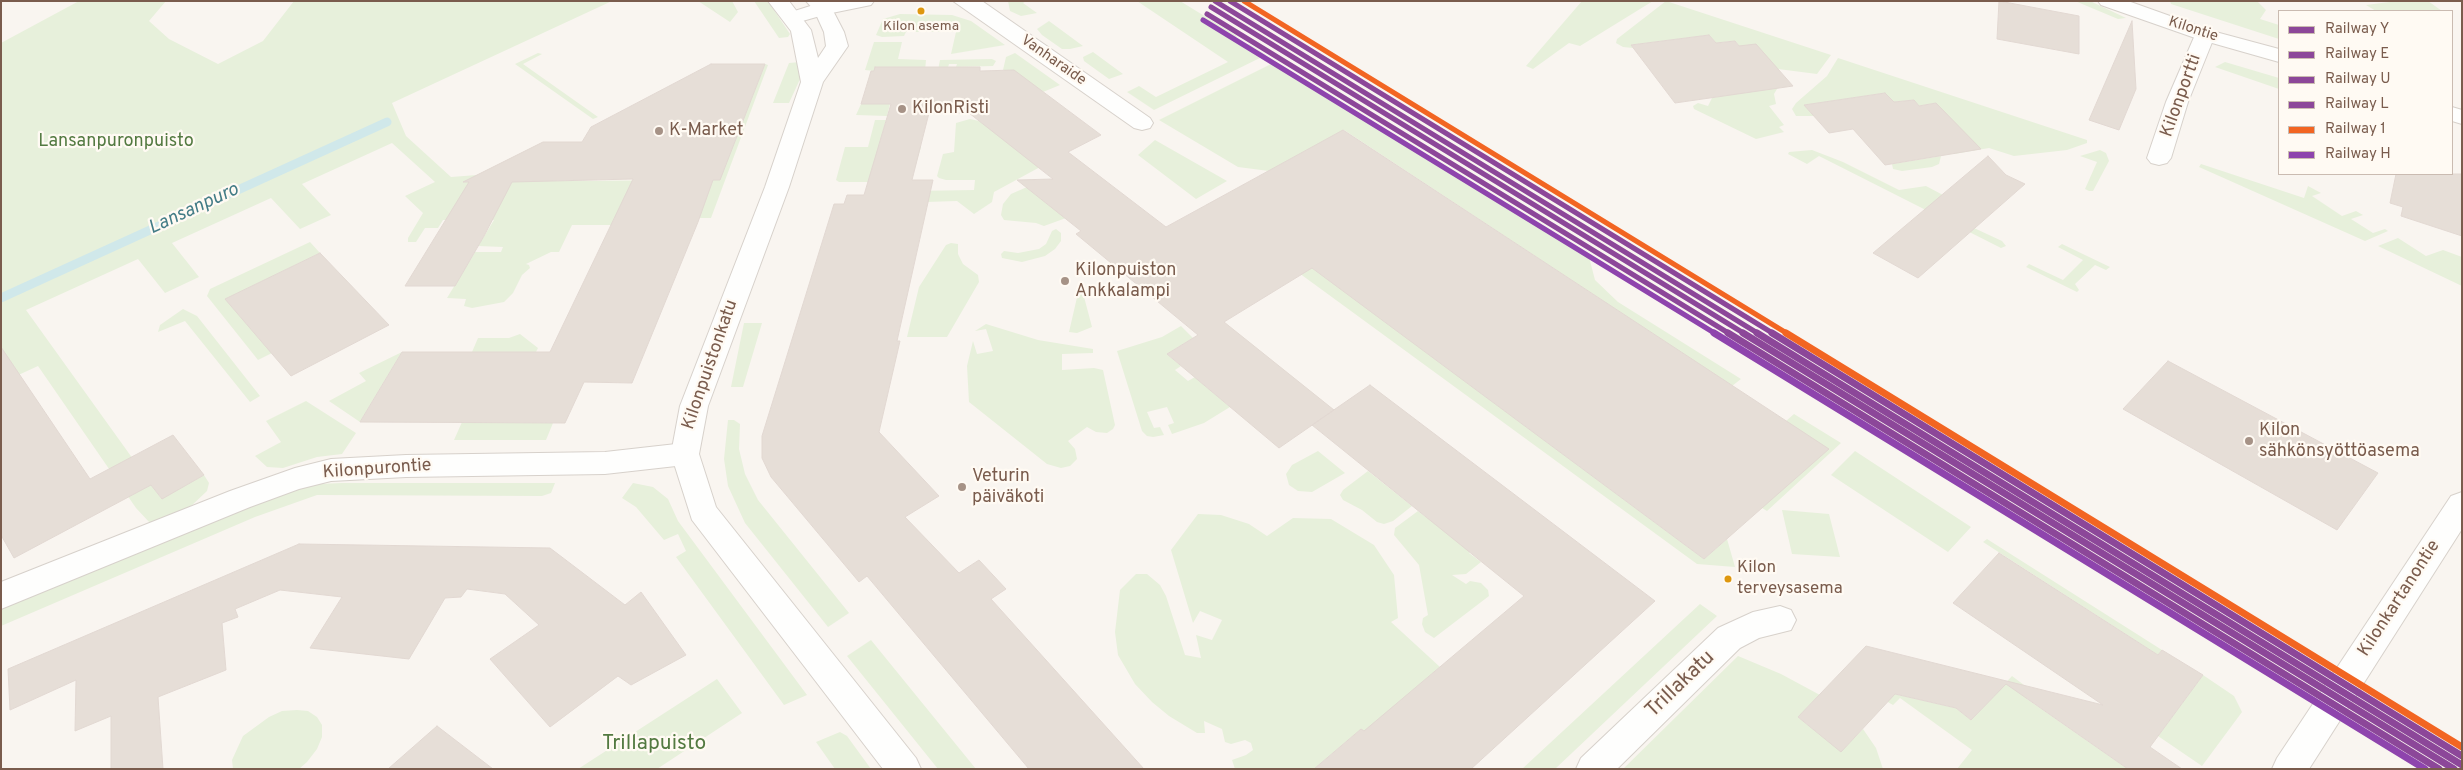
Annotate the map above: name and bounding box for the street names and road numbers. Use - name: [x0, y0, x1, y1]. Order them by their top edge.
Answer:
- street label: Kilontie: [2166, 13, 2220, 47]
- street label: Vanharaide: [1017, 32, 1089, 90]
- street label: Kilonportti: [2157, 52, 2207, 140]
- street label: Kilonpuistonkatu: [679, 297, 743, 433]
- street label: Kilonpurontie: [322, 455, 432, 485]
- street label: Kilonkartanontie: [2354, 537, 2446, 661]
- street label: Trillakatu: [1641, 646, 1721, 724]

